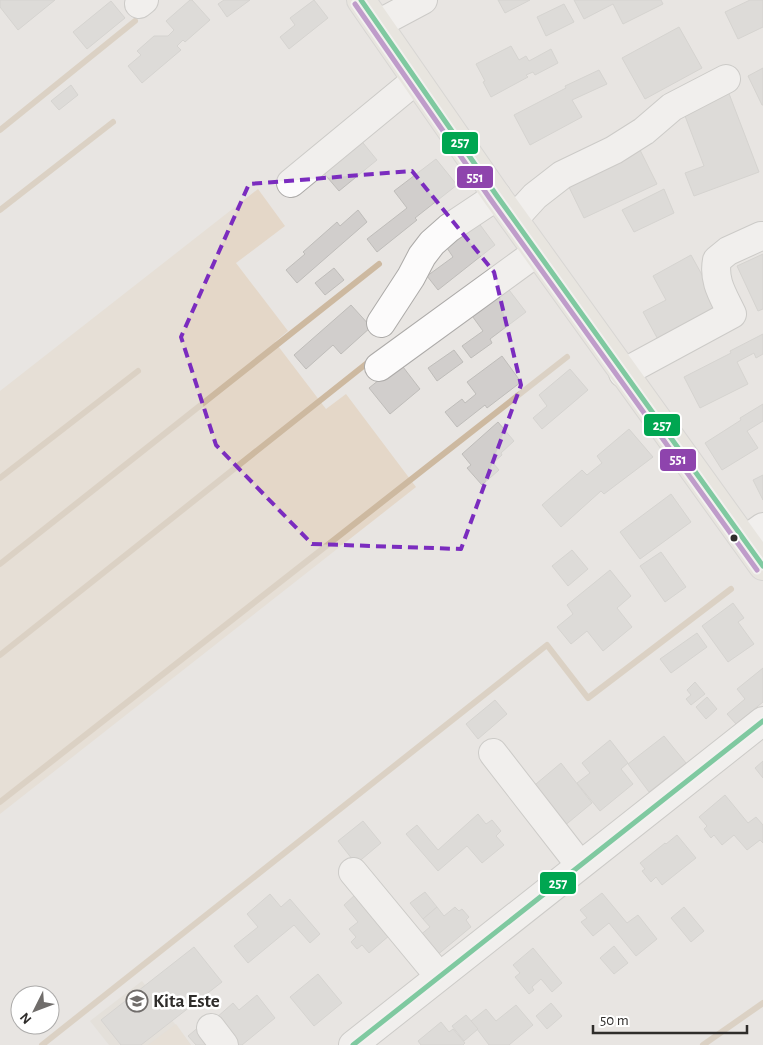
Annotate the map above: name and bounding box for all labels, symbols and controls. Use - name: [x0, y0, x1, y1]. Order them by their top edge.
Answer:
- line badge: 257: [441, 131, 479, 155]
- text: 257: [451, 136, 469, 150]
- line badge: 551: [456, 165, 494, 189]
- text: 551: [466, 171, 484, 185]
- line badge: 257: [643, 413, 681, 437]
- text: 257: [653, 419, 671, 433]
- line badge: 551: [659, 448, 697, 472]
- text: 551: [669, 453, 687, 467]
- unlabelled marker: [729, 533, 739, 543]
- line badge: 257: [539, 871, 577, 895]
- text: 257: [549, 877, 567, 891]
- north arrow: [10, 985, 60, 1035]
- school or university icon: Kita Este: [125, 989, 149, 1013]
- place label: Kita Este: [153, 992, 220, 1011]
- scale bar: [593, 1002, 747, 1034]
- text: N: [18, 1010, 35, 1026]
- text: 50 m: [600, 1013, 629, 1028]

